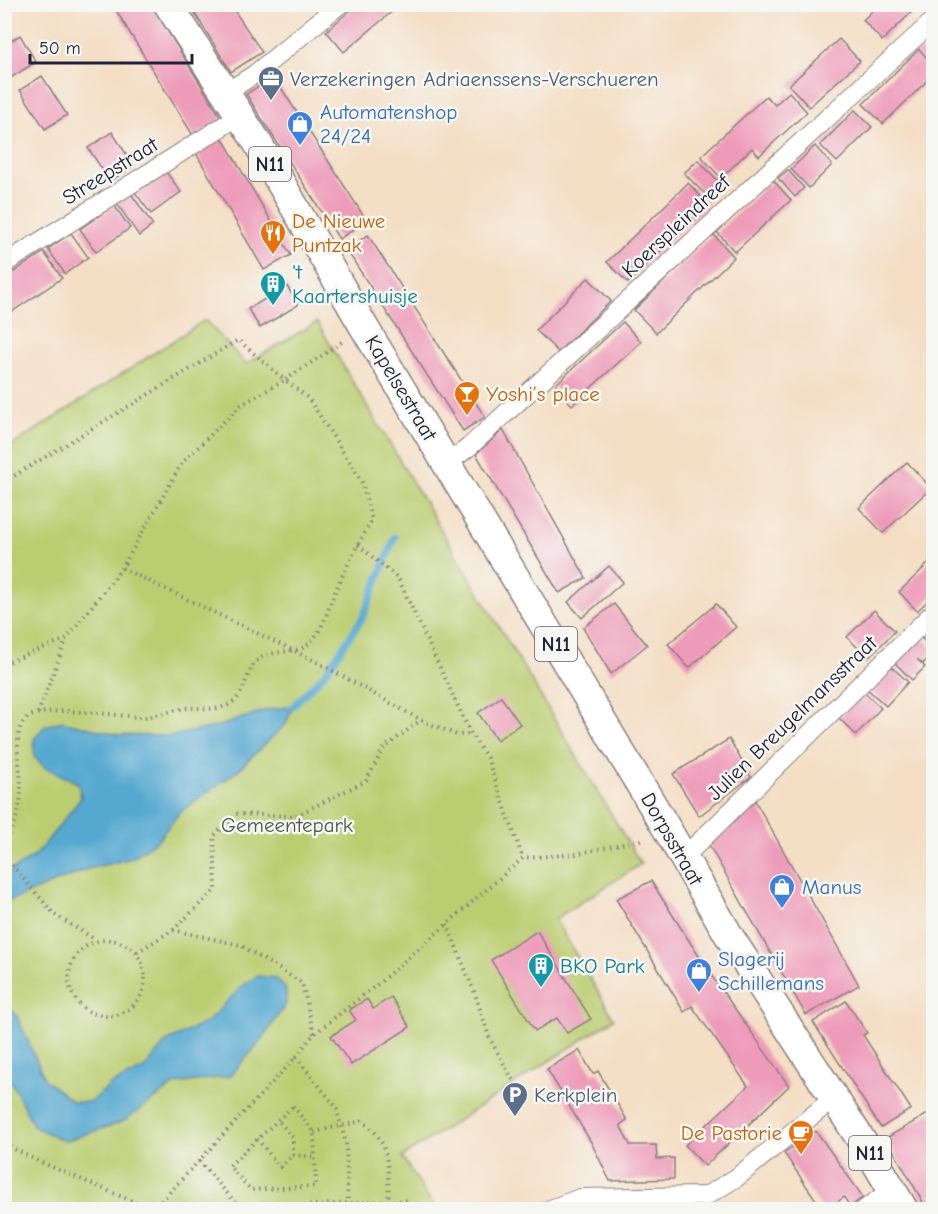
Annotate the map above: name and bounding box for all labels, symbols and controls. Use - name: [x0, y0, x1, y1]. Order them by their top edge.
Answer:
- scale bar: [30, 27, 192, 65]
- text: 50 m: [39, 38, 81, 59]
- office icon: Verzekeringen Adriaenssens-Verschueren: [256, 64, 286, 102]
- place label: Verzekeringen Adriaenssens-Verschueren: [290, 67, 659, 91]
- place label: Automatenshop 24/24: [320, 100, 457, 148]
- shop icon: Automatenshop 24/24: [285, 109, 315, 147]
- street label: Streepstraat: [58, 132, 163, 210]
- road number: N11: [249, 147, 291, 181]
- street label: Koerspleindreef: [617, 169, 736, 282]
- place label: De Nieuwe Puntzak: [292, 209, 385, 257]
- restaurant icon: De Nieuwe Puntzak: [258, 218, 288, 256]
- place label: 't Kaartershuisje: [292, 260, 418, 308]
- building icon: 't Kaartershuisje: [258, 269, 288, 307]
- street label: Kapelsestraat: [360, 331, 442, 446]
- bar icon: Yoshi’s place: [452, 379, 482, 417]
- place label: Yoshi’s place: [486, 382, 600, 406]
- road number: N11: [535, 627, 577, 661]
- street label: Julien Breugelmansstraat: [702, 630, 882, 805]
- street label: Dorpsstraat: [636, 789, 709, 890]
- park label: Gemeentepark: [221, 813, 353, 837]
- shop icon: Manus: [767, 872, 797, 910]
- place label: Manus: [802, 875, 862, 899]
- place label: Slagerij Schillemans: [718, 947, 824, 995]
- building icon: BKO Park: [526, 951, 556, 989]
- place label: BKO Park: [560, 954, 645, 978]
- shop icon: Slagerij Schillemans: [684, 956, 714, 994]
- parking icon: Kerkplein: [500, 1080, 530, 1118]
- place label: Kerkplein: [534, 1083, 617, 1107]
- cafe icon: De Pastorie: [786, 1118, 816, 1156]
- place label: De Pastorie: [681, 1121, 782, 1145]
- road number: N11: [849, 1136, 891, 1170]

